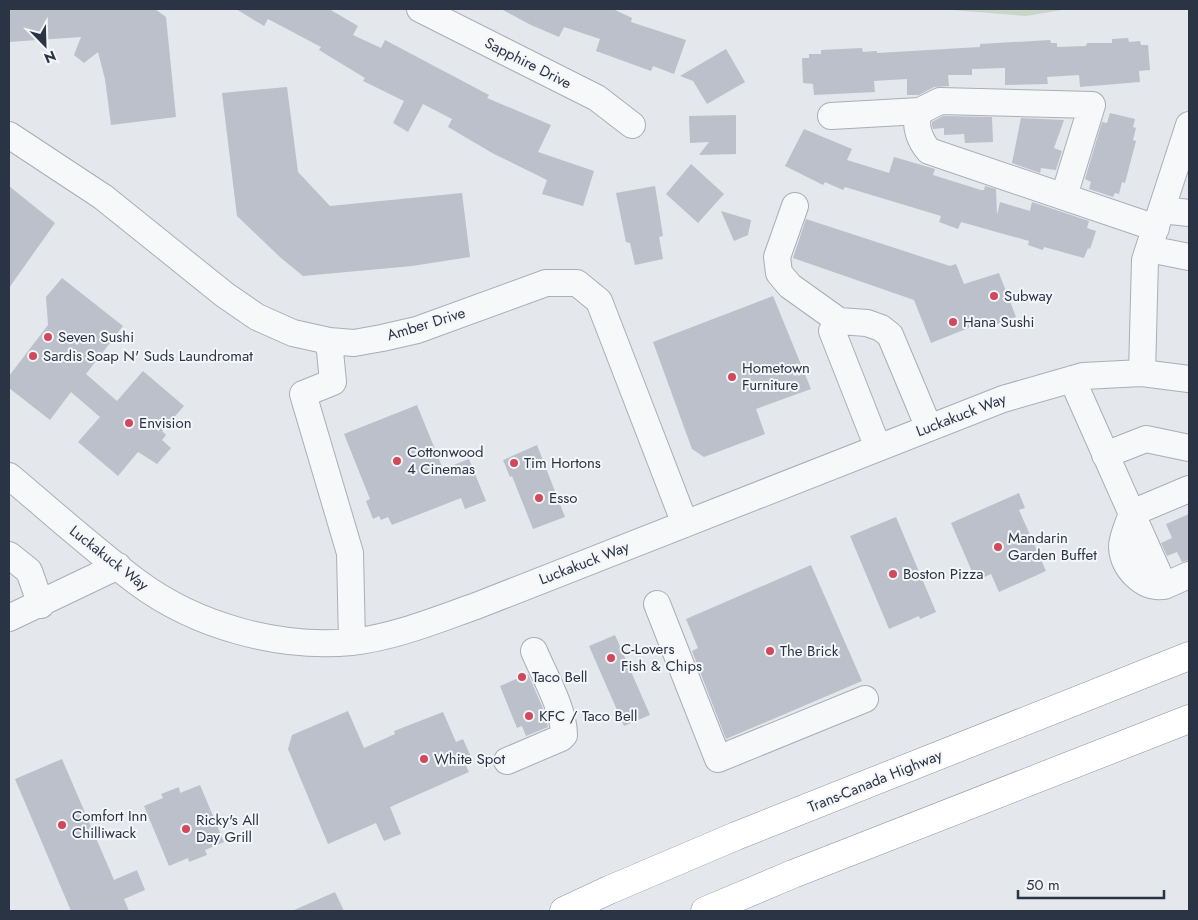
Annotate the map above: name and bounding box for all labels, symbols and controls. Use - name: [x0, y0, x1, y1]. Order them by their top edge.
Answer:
- north arrow: [20, 20, 70, 70]
- street label: Sapphire Drive: [481, 32, 575, 94]
- text: N: [41, 46, 59, 68]
- place label: Subway: [1004, 285, 1053, 307]
- marker: Subway: [988, 290, 1000, 302]
- street label: Amber Drive: [384, 302, 468, 346]
- place label: Hana Sushi: [963, 311, 1034, 333]
- marker: Hana Sushi: [947, 316, 959, 328]
- place label: Seven Sushi: [58, 326, 134, 348]
- marker: Seven Sushi: [42, 331, 54, 343]
- place label: Sardis Soap N' Suds Laundromat: [43, 345, 253, 367]
- marker: Sardis Soap N' Suds Laundromat: [27, 350, 39, 362]
- place label: Hometown Furniture: [742, 357, 810, 396]
- marker: Hometown Furniture: [726, 371, 738, 383]
- street label: Luckakuck Way: [913, 388, 1010, 442]
- place label: Envision: [139, 412, 192, 434]
- marker: Envision: [123, 417, 135, 429]
- place label: Cottonwood 4 Cinemas: [407, 441, 484, 480]
- place label: Tim Hortons: [524, 452, 601, 474]
- marker: Cottonwood 4 Cinemas: [391, 455, 403, 467]
- marker: Tim Hortons: [508, 457, 520, 469]
- place label: Esso: [549, 487, 578, 509]
- marker: Esso: [533, 492, 545, 504]
- street label: Luckakuck Way: [65, 520, 154, 596]
- place label: Mandarin Garden Buffet: [1008, 527, 1097, 566]
- street label: Luckakuck Way: [536, 536, 633, 590]
- marker: Mandarin Garden Buffet: [992, 541, 1004, 553]
- place label: Boston Pizza: [903, 563, 983, 585]
- marker: Boston Pizza: [887, 568, 899, 580]
- place label: C-Lovers Fish & Chips: [621, 638, 702, 677]
- place label: The Brick: [780, 640, 839, 662]
- marker: The Brick: [764, 645, 776, 657]
- marker: C-Lovers Fish & Chips: [605, 652, 617, 664]
- place label: Taco Bell: [532, 666, 588, 688]
- marker: Taco Bell: [516, 671, 528, 683]
- place label: KFC / Taco Bell: [539, 705, 638, 727]
- marker: KFC / Taco Bell: [523, 710, 535, 722]
- street label: Trans-Canada Highway: [805, 744, 946, 818]
- place label: White Spot: [434, 748, 505, 770]
- marker: White Spot: [418, 753, 430, 765]
- place label: Comfort Inn Chilliwack: [72, 805, 147, 844]
- place label: Ricky's All Day Grill: [196, 809, 259, 848]
- marker: Comfort Inn Chilliwack: [56, 819, 68, 831]
- marker: Ricky's All Day Grill: [180, 823, 192, 835]
- scale bar: [1018, 868, 1164, 900]
- text: 50 m: [1026, 874, 1060, 896]

